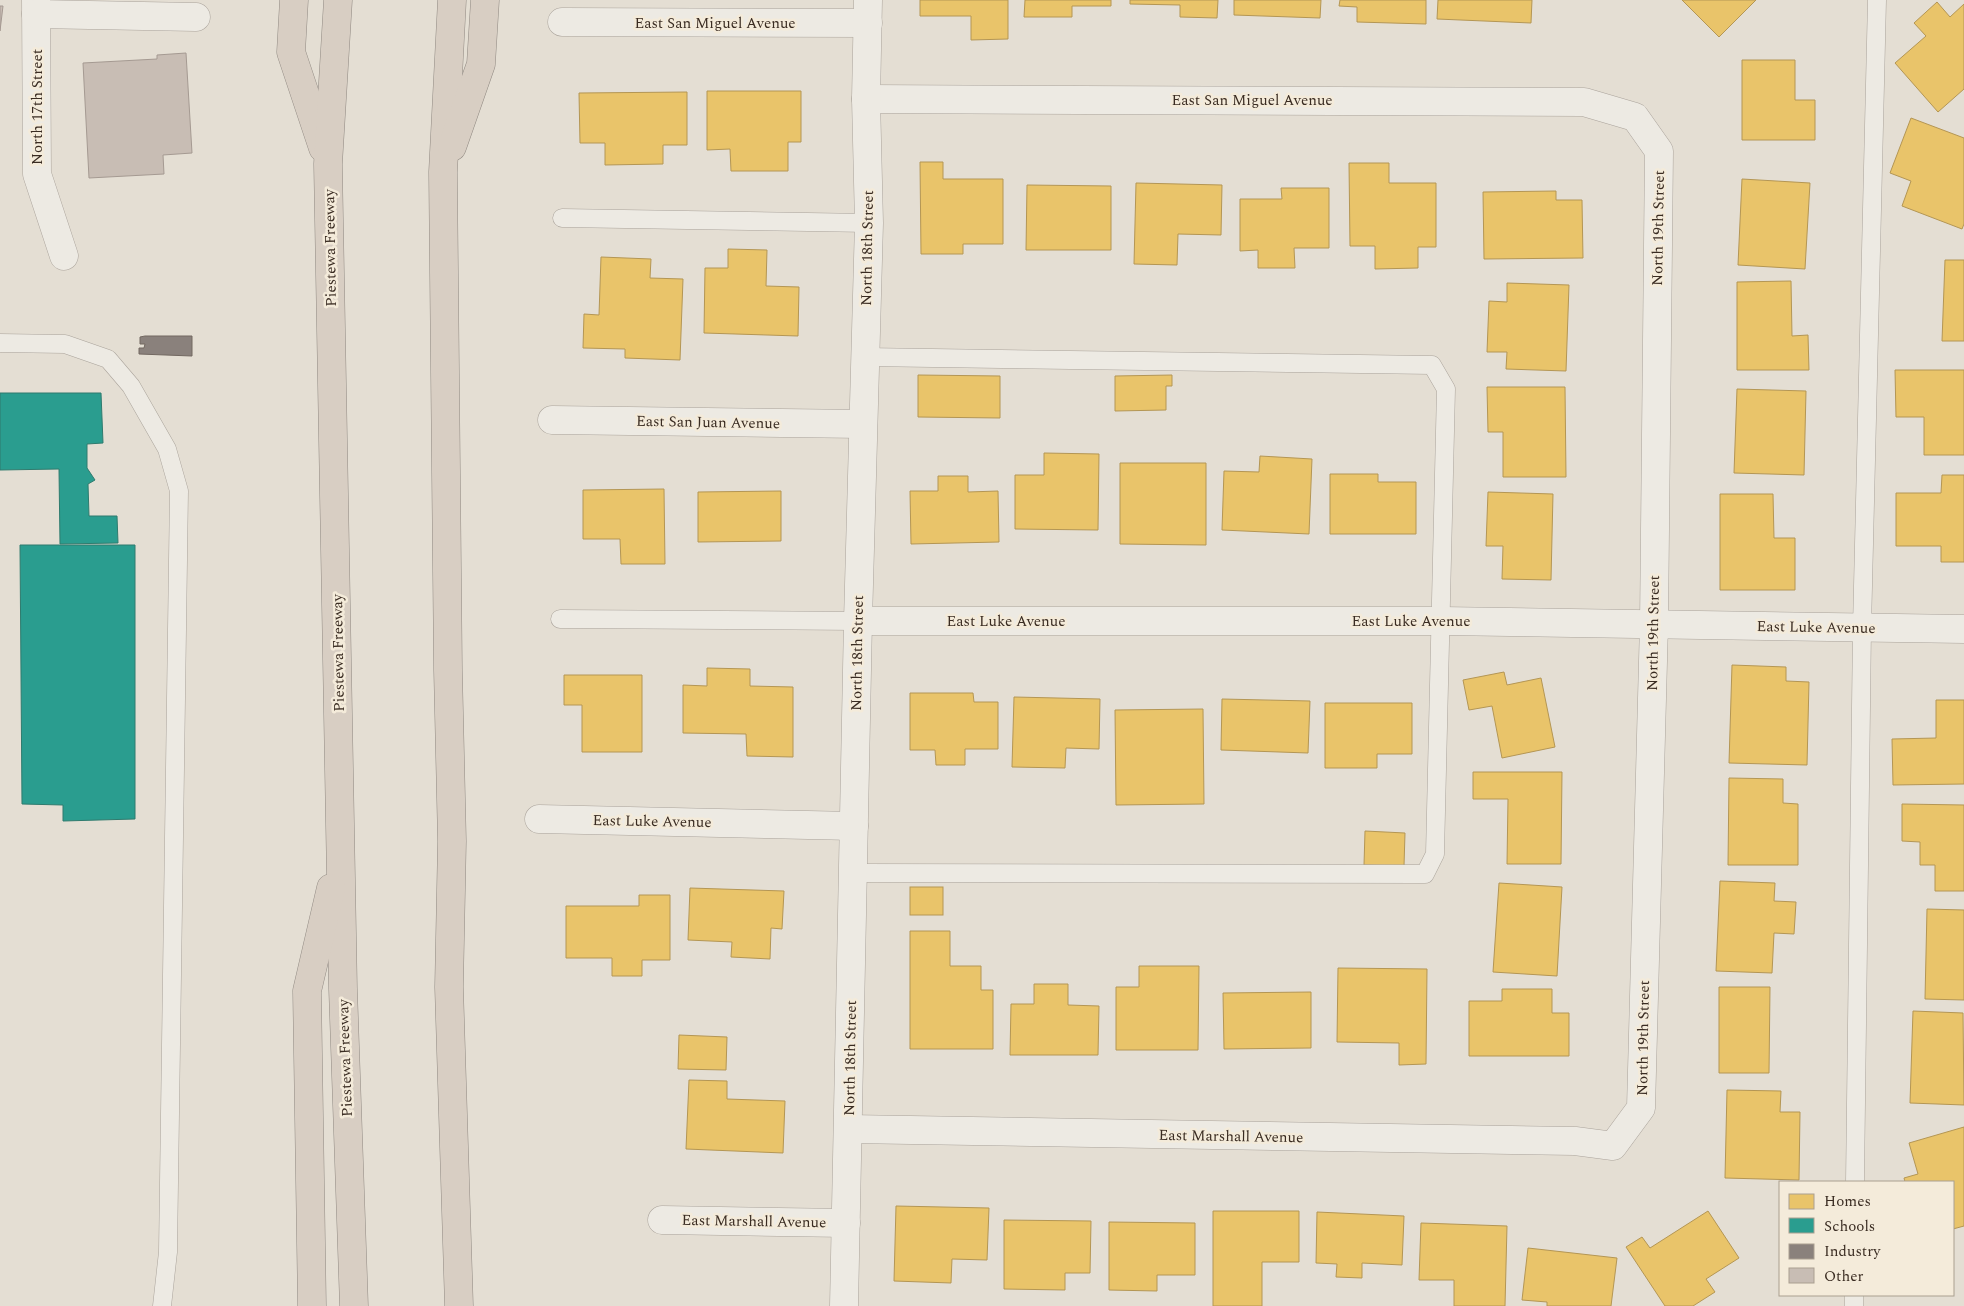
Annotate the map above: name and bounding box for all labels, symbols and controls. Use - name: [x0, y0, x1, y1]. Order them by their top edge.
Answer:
- street label: East San Miguel Avenue: [634, 12, 796, 35]
- street label: North 17th Street: [26, 49, 49, 165]
- street label: East San Miguel Avenue: [1171, 89, 1333, 112]
- street label: North 19th Street: [1646, 170, 1671, 286]
- street label: Piestewa Freeway: [318, 188, 343, 307]
- street label: North 18th Street: [855, 190, 880, 306]
- street label: East San Juan Avenue: [636, 410, 780, 435]
- street label: North 19th Street: [1641, 575, 1666, 691]
- street label: Piestewa Freeway: [326, 593, 351, 712]
- street label: North 18th Street: [845, 595, 870, 711]
- street label: East Luke Avenue: [947, 610, 1066, 633]
- street label: East Luke Avenue: [1352, 610, 1471, 633]
- street label: East Luke Avenue: [1756, 615, 1876, 640]
- street label: East Luke Avenue: [592, 809, 712, 834]
- street label: North 19th Street: [1631, 980, 1656, 1096]
- street label: Piestewa Freeway: [332, 998, 359, 1117]
- street label: North 18th Street: [838, 1000, 863, 1116]
- street label: East Marshall Avenue: [1158, 1124, 1304, 1149]
- legend: [1779, 1181, 1954, 1296]
- text: Homes: [1824, 1190, 1871, 1213]
- street label: East Marshall Avenue: [681, 1209, 827, 1234]
- text: Schools: [1824, 1215, 1875, 1238]
- text: Industry: [1824, 1240, 1881, 1263]
- text: Other: [1824, 1265, 1863, 1288]

